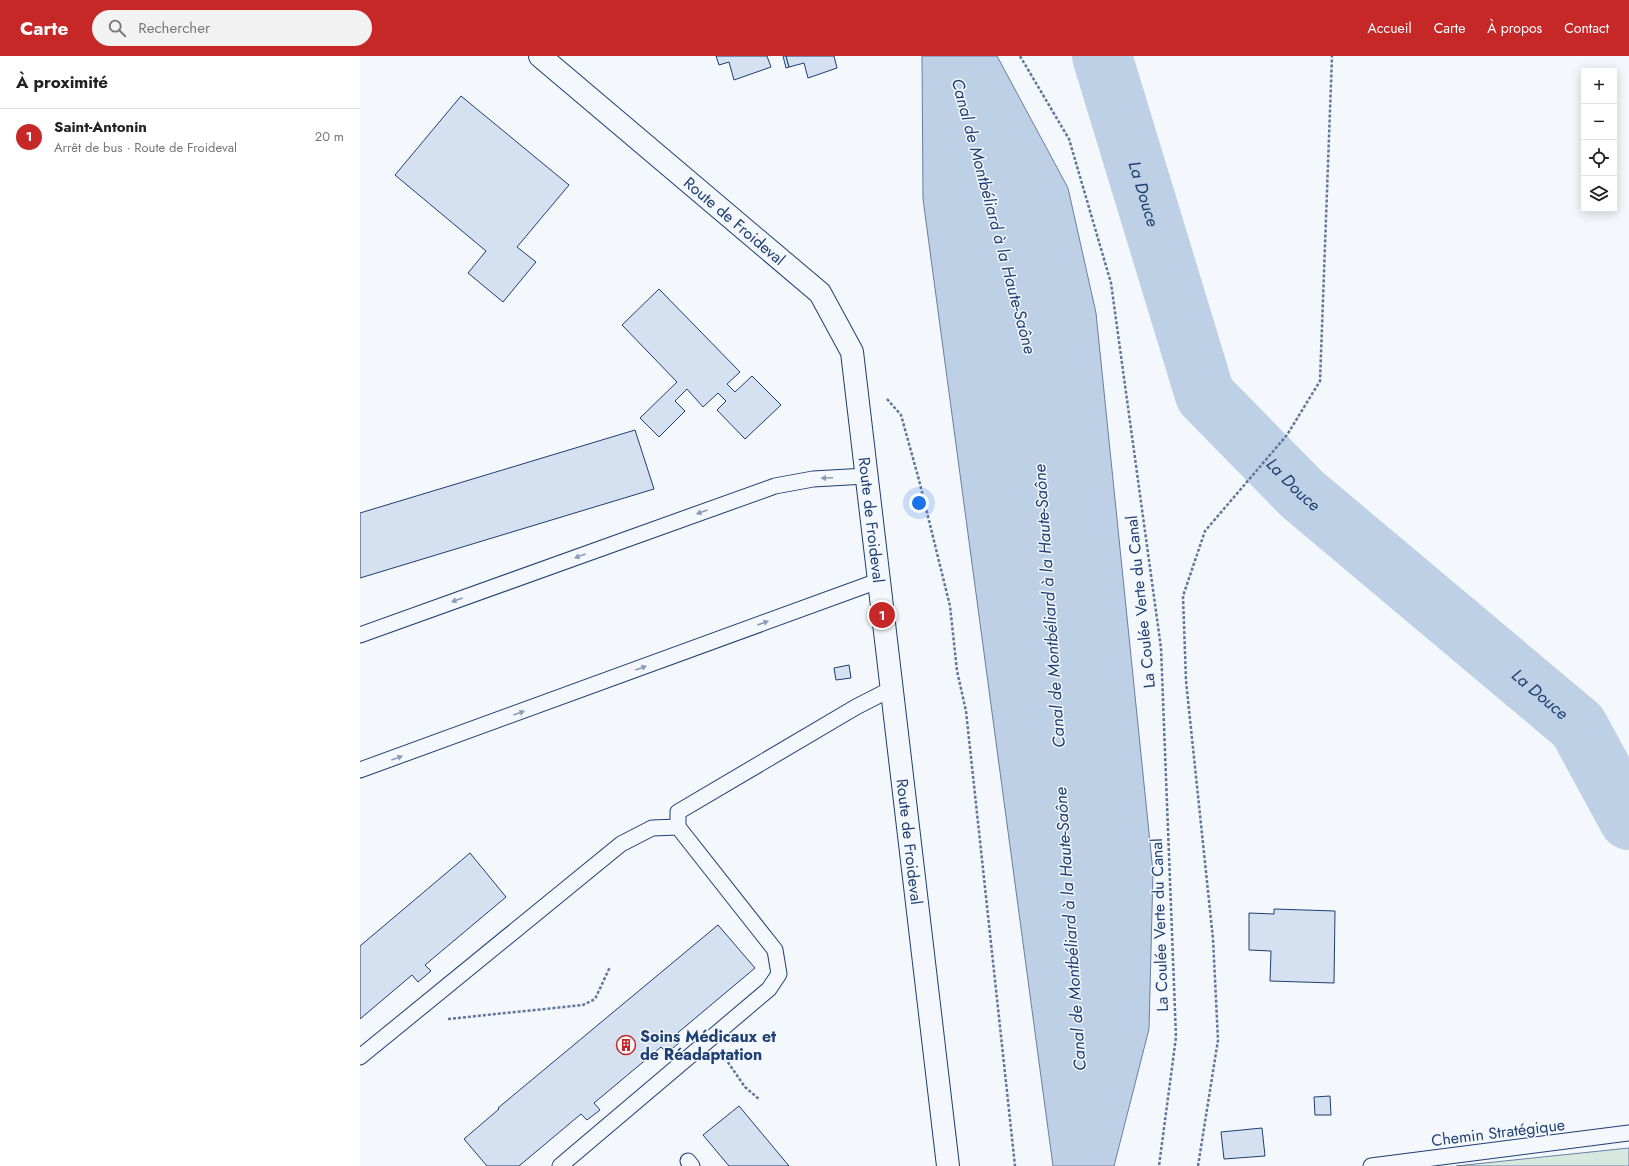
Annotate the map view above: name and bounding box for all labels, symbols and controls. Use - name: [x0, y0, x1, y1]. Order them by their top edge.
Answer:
- search box: [92, 10, 372, 46]
- text: Carte: [20, 15, 68, 42]
- icon: search: [106, 17, 128, 39]
- text: Rechercher: [138, 17, 210, 39]
- text: Accueil: [1368, 18, 1412, 38]
- text: Carte: [1434, 18, 1465, 38]
- text: À propos: [1487, 18, 1542, 38]
- text: Contact: [1564, 18, 1609, 38]
- map controls: [1581, 68, 1617, 212]
- button: +: [1581, 68, 1617, 104]
- text: À proximité: [16, 70, 108, 94]
- water label: Canal de Montbéliard à la Haute-Saône: [946, 76, 1043, 357]
- button: −: [1581, 104, 1617, 140]
- text: Saint-Antonin: [54, 116, 147, 138]
- text: 1: [26, 127, 32, 146]
- text: 20 m: [315, 127, 344, 146]
- text: Arrêt de bus · Route de Froideval: [54, 138, 237, 157]
- button: locate: [1581, 140, 1617, 176]
- water label: La Douce: [1123, 158, 1165, 230]
- street label: Route de Froideval: [679, 171, 790, 271]
- button: layers: [1581, 176, 1617, 212]
- water label: La Douce: [1261, 452, 1326, 517]
- street label: Route de Froideval: [852, 456, 890, 584]
- water label: Canal de Montbéliard à la Haute-Saône: [1027, 463, 1071, 749]
- one-way arrow: [820, 475, 833, 481]
- your location: [909, 493, 929, 513]
- one-way arrow: [696, 510, 708, 516]
- street label: La Coulée Verte du Canal: [1120, 515, 1161, 689]
- one-way arrow: [573, 554, 585, 560]
- one-way arrow: [451, 598, 463, 604]
- pin: 1: [869, 600, 895, 630]
- one-way arrow: [758, 620, 770, 626]
- water label: La Douce: [1507, 663, 1574, 725]
- one-way arrow: [635, 665, 647, 671]
- one-way arrow: [513, 709, 525, 715]
- one-way arrow: [391, 754, 403, 760]
- street label: Route de Froideval: [890, 777, 928, 906]
- water label: Canal de Montbéliard à la Haute-Saône: [1048, 786, 1092, 1072]
- street label: La Coulée Verte du Canal: [1145, 838, 1174, 1012]
- place label: Soins Médicaux et de Réadaptation: [640, 1025, 777, 1066]
- building icon: Soins Médicaux et de Réadaptation: [615, 1034, 637, 1056]
- street label: Chemin Stratégique: [1430, 1113, 1566, 1152]

